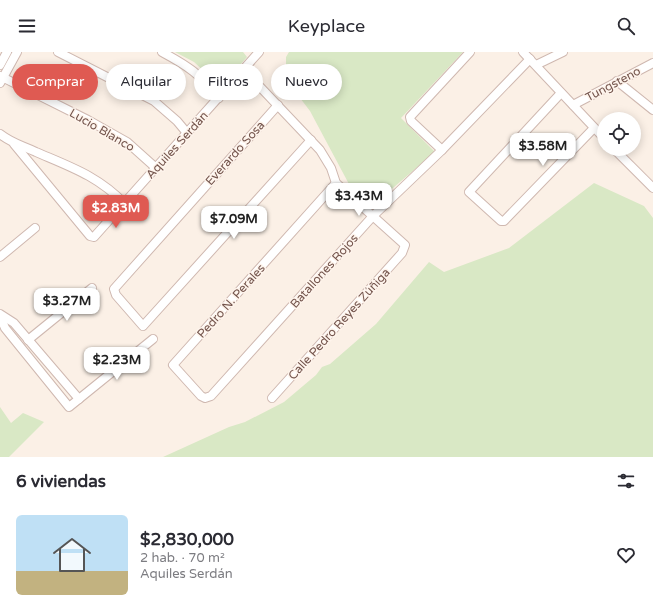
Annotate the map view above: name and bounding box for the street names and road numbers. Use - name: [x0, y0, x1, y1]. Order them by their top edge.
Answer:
- street label: Tungsteno: [583, 64, 643, 104]
- street label: Lucio Blanco: [67, 106, 137, 154]
- street label: Aquiles Serdán: [143, 109, 211, 181]
- street label: Everardo Sosa: [203, 118, 267, 188]
- street label: Batallones Rojos: [287, 231, 361, 311]
- street label: Pedro N. Perales: [194, 261, 268, 341]
- street label: Calle Pedro Reyes Zúñiga: [285, 265, 393, 383]

